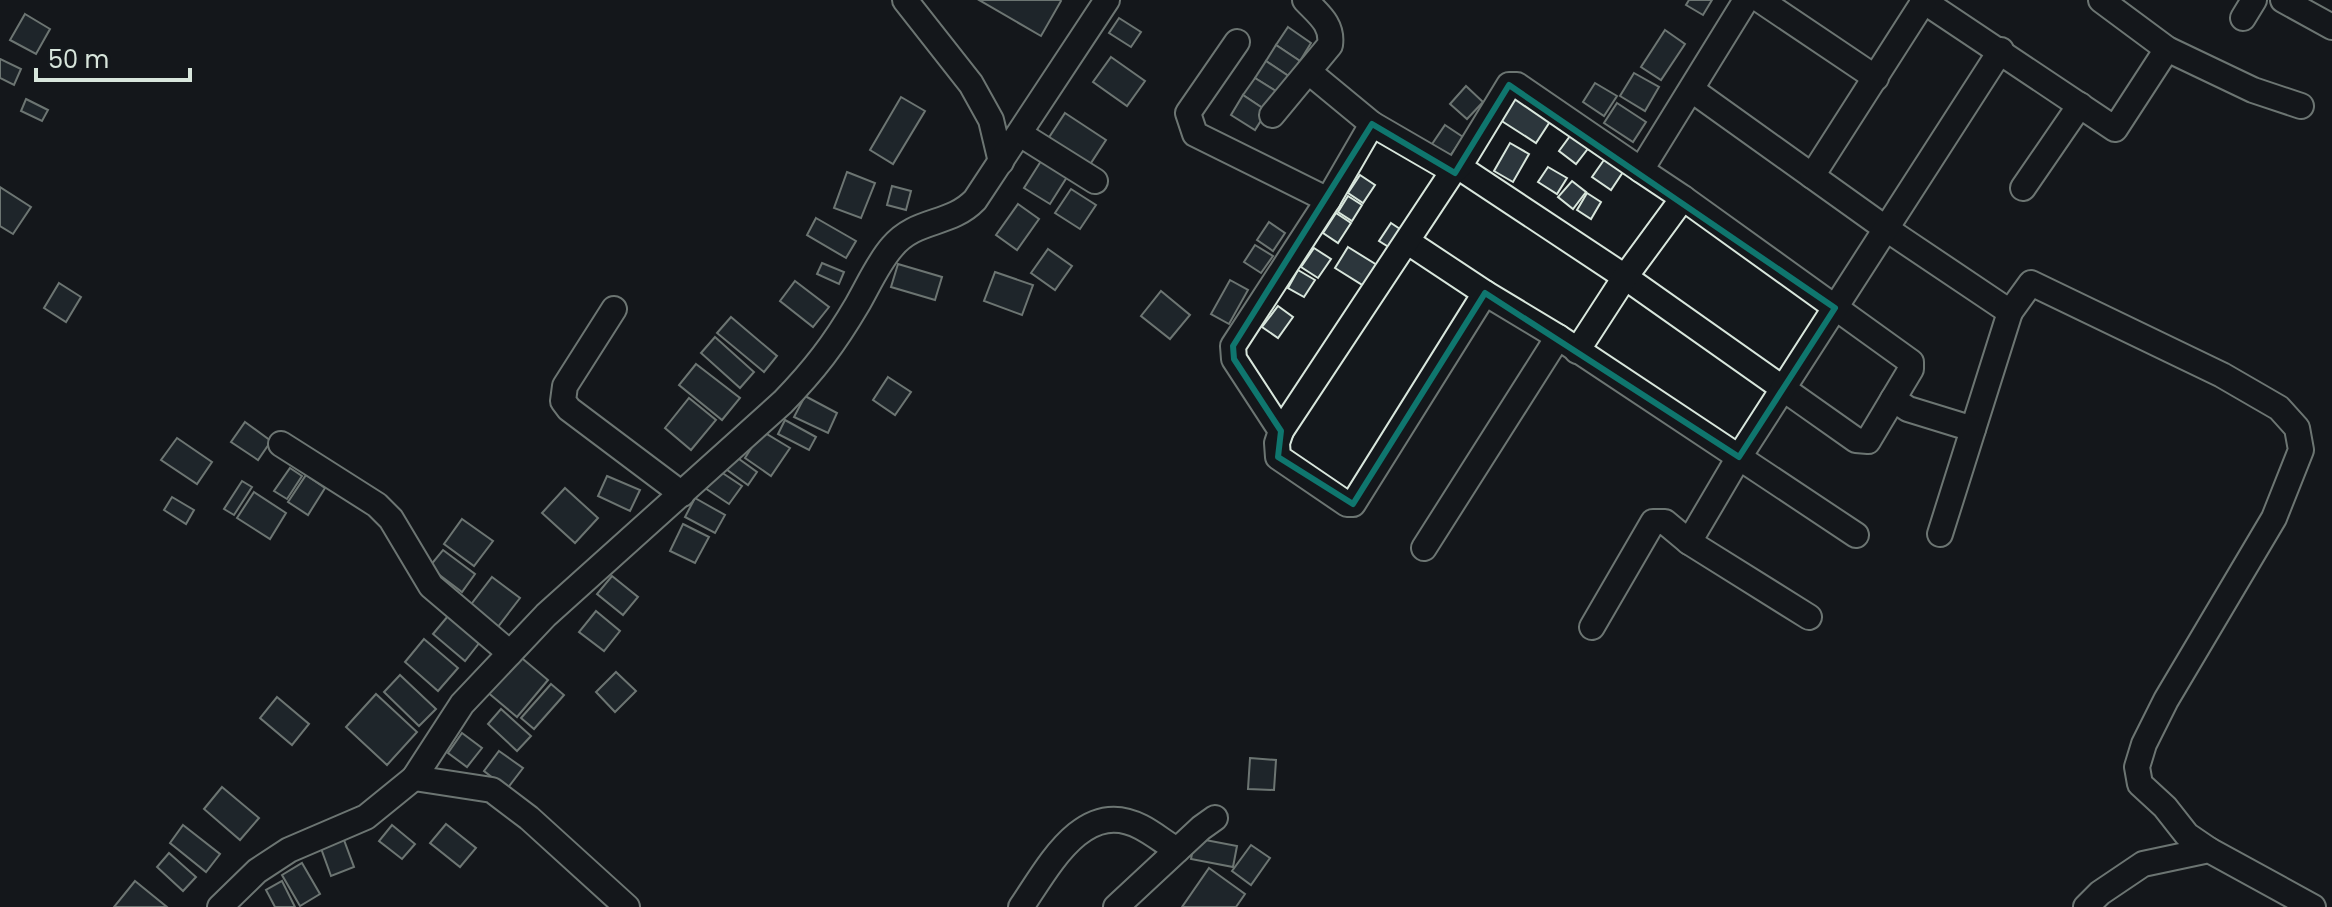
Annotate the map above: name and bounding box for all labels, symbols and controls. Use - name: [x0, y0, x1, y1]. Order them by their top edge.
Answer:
- scale bar: [36, 32, 190, 82]
- text: 50 m: [48, 43, 109, 76]

